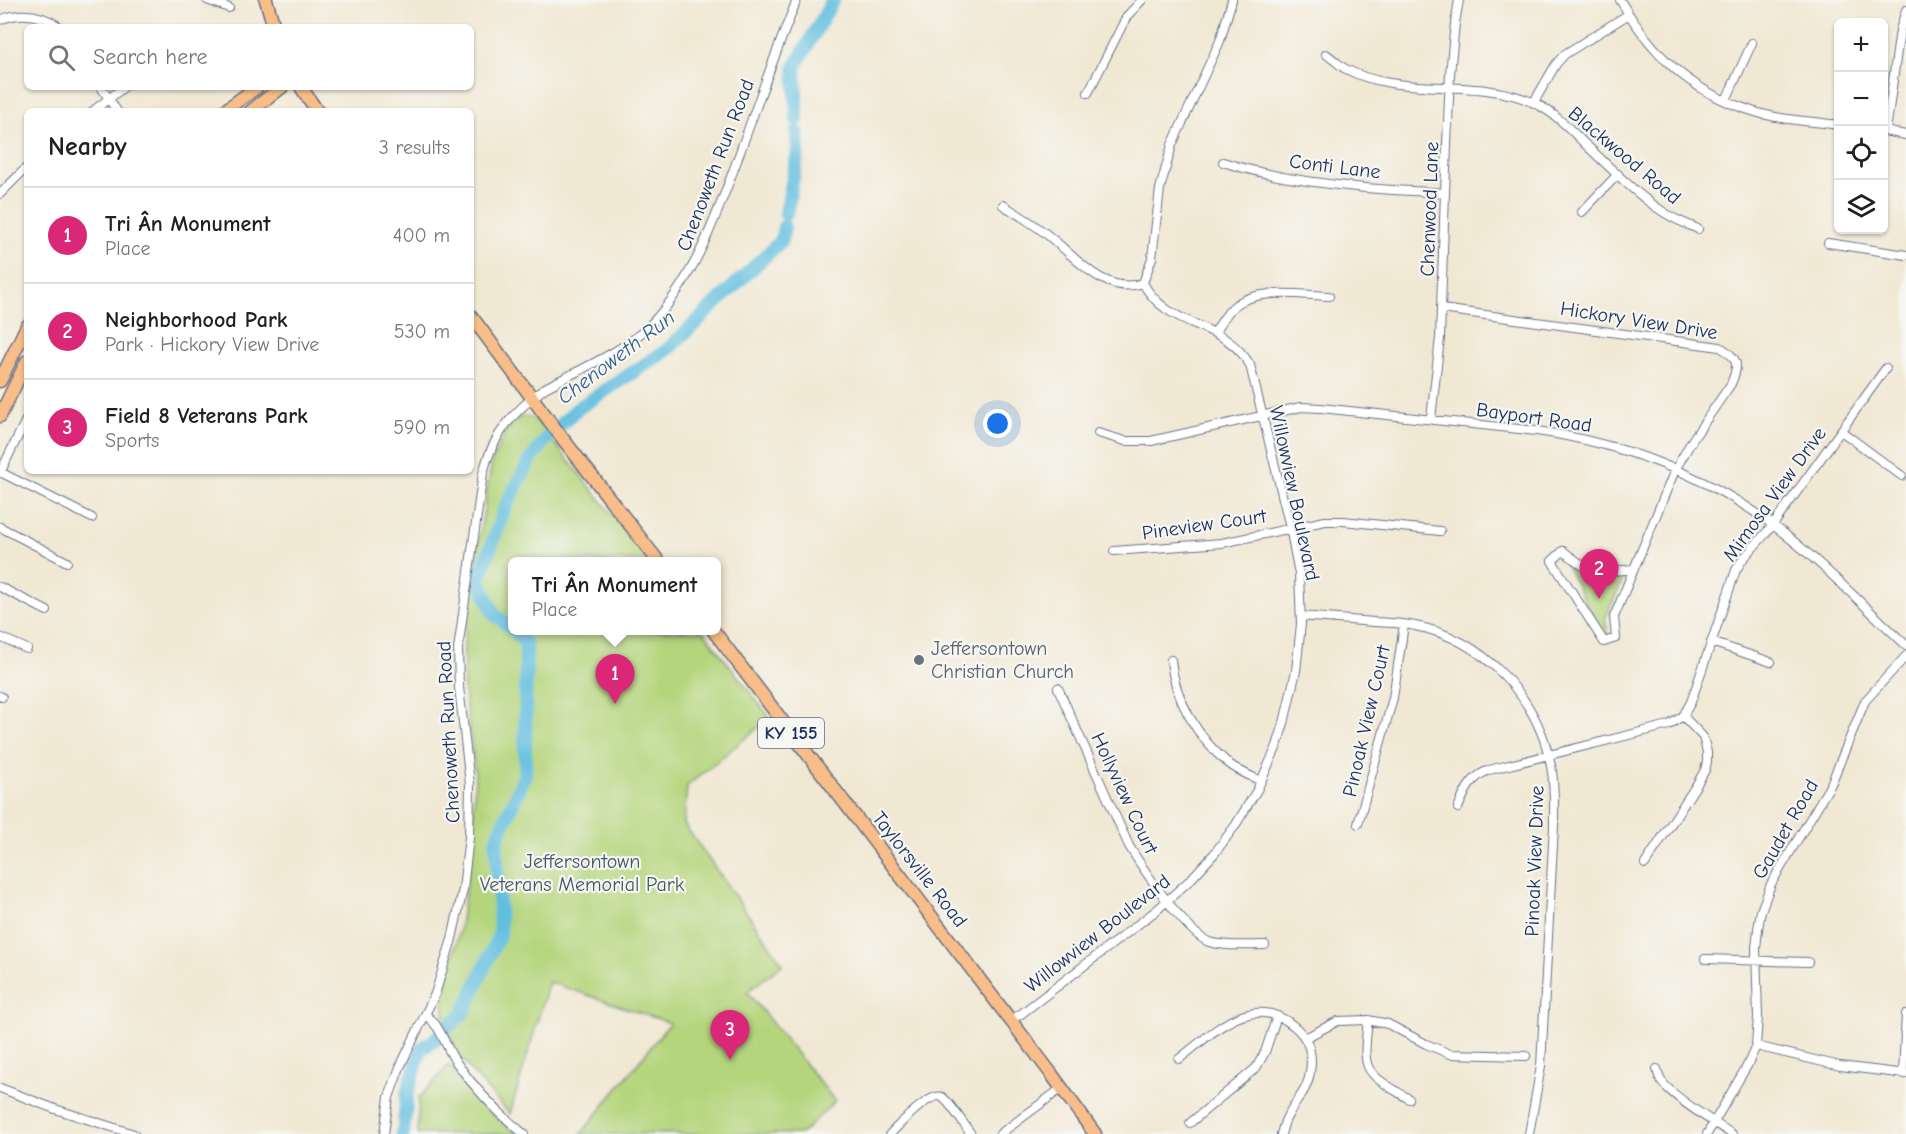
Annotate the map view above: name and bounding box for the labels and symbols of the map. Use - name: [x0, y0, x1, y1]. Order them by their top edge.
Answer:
- street label: Chenoweth Run Road: [672, 76, 759, 254]
- street label: Blackwood Road: [1564, 102, 1686, 209]
- street label: Chenwood Lane: [1416, 141, 1443, 277]
- street label: Conti Lane: [1288, 149, 1382, 184]
- street label: Hickory View Drive: [1559, 297, 1719, 344]
- water label: Chenoweth Run: [553, 305, 679, 409]
- street label: Bayport Road: [1475, 398, 1593, 437]
- street label: Willowview Boulevard: [1265, 403, 1324, 583]
- your location: [983, 409, 1012, 438]
- street label: Mimosa View Drive: [1718, 423, 1831, 566]
- street label: Pineview Court: [1141, 504, 1269, 545]
- pin: 2: [1580, 550, 1618, 599]
- place label: Jeffersontown Christian Church: [931, 637, 1074, 683]
- street label: Chenoweth Run Road: [432, 640, 465, 824]
- street label: Pinoak View Court: [1338, 642, 1395, 799]
- marker: Jeffersontown Christian Church: [912, 653, 926, 667]
- pin: 1: [596, 654, 634, 704]
- road number: KY 155: [758, 718, 824, 748]
- street label: Hollyview Court: [1086, 729, 1163, 859]
- street label: Gaudet Road: [1748, 775, 1823, 883]
- street label: Pinoak View Drive: [1520, 785, 1549, 937]
- street label: Taylorsville Road: [867, 807, 972, 932]
- park label: Jeffersontown Veterans Memorial Park: [480, 850, 685, 896]
- street label: Willowview Boulevard: [1020, 869, 1175, 997]
- pin: 3: [710, 1010, 750, 1060]

